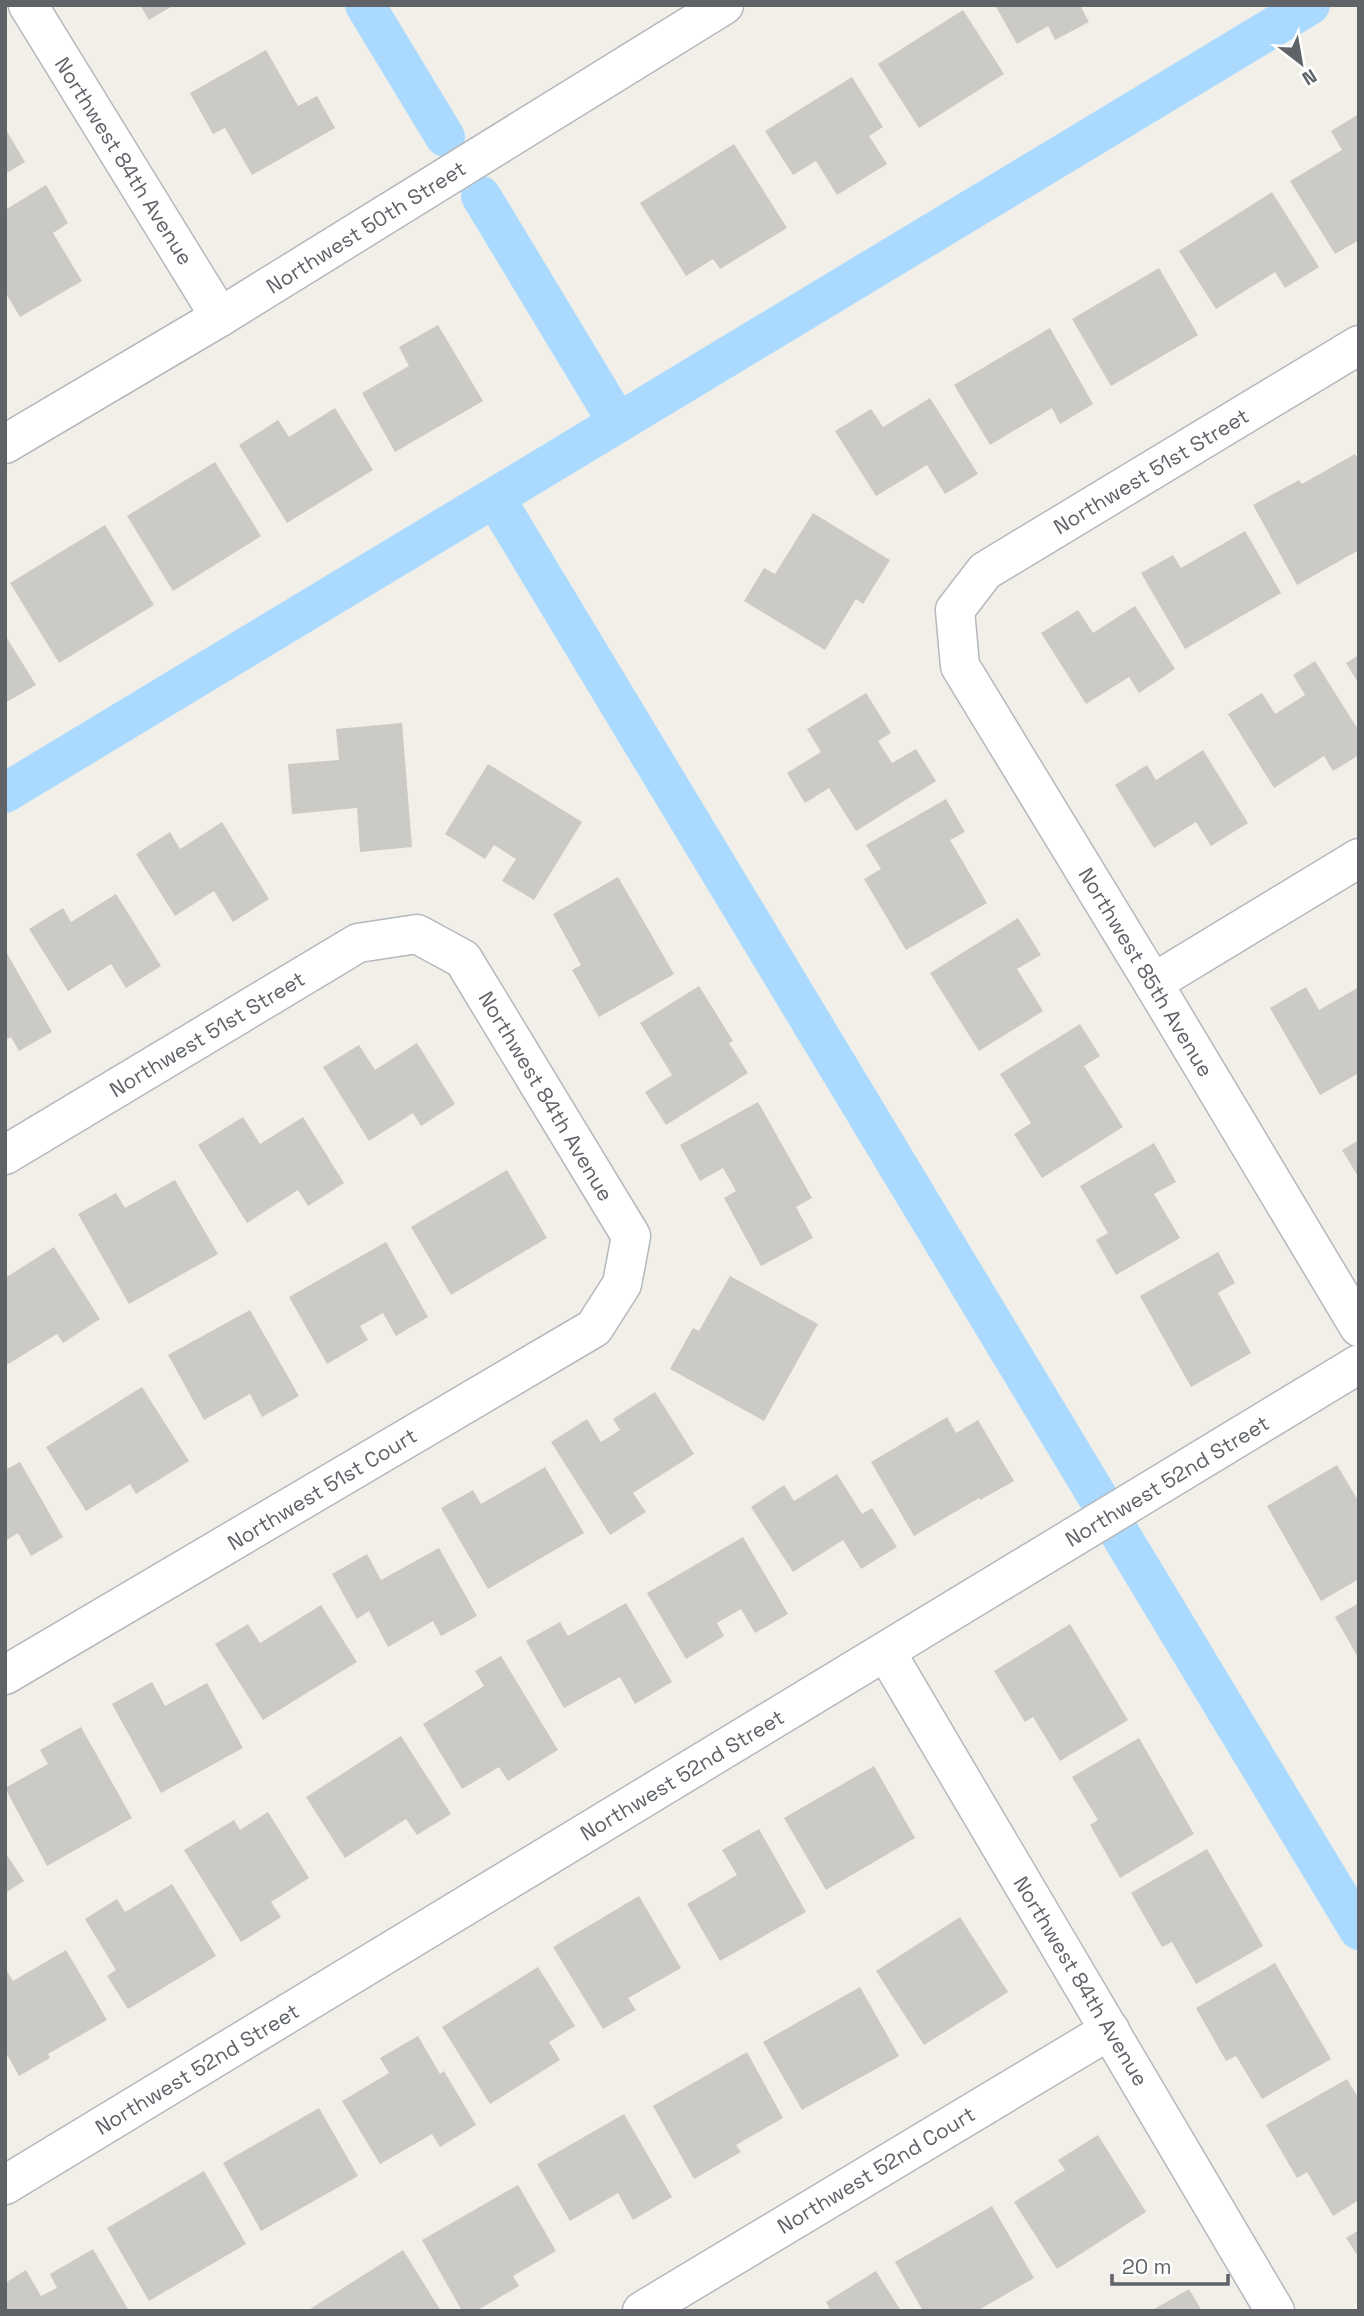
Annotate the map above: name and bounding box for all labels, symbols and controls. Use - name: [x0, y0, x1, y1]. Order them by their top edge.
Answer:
- north arrow: [1266, 28, 1336, 98]
- street label: Northwest 84th Avenue: [49, 52, 199, 270]
- text: N: [1298, 63, 1321, 91]
- street label: Northwest 50th Street: [261, 155, 471, 299]
- street label: Northwest 51st Street: [1048, 402, 1254, 540]
- street label: Northwest 85th Avenue: [1073, 862, 1219, 1082]
- street label: Northwest 51st Street: [104, 965, 310, 1103]
- street label: Northwest 84th Avenue: [473, 986, 619, 1206]
- street label: Northwest 52nd Street: [1060, 1409, 1274, 1553]
- street label: Northwest 51st Court: [222, 1422, 422, 1556]
- street label: Northwest 52nd Street: [575, 1703, 789, 1847]
- street label: Northwest 84th Avenue: [1008, 1871, 1154, 2091]
- street label: Northwest 52nd Street: [90, 1997, 304, 2141]
- street label: Northwest 52nd Court: [772, 2100, 980, 2240]
- scale bar: [1112, 2242, 1228, 2286]
- text: 20 m: [1122, 2253, 1172, 2280]

